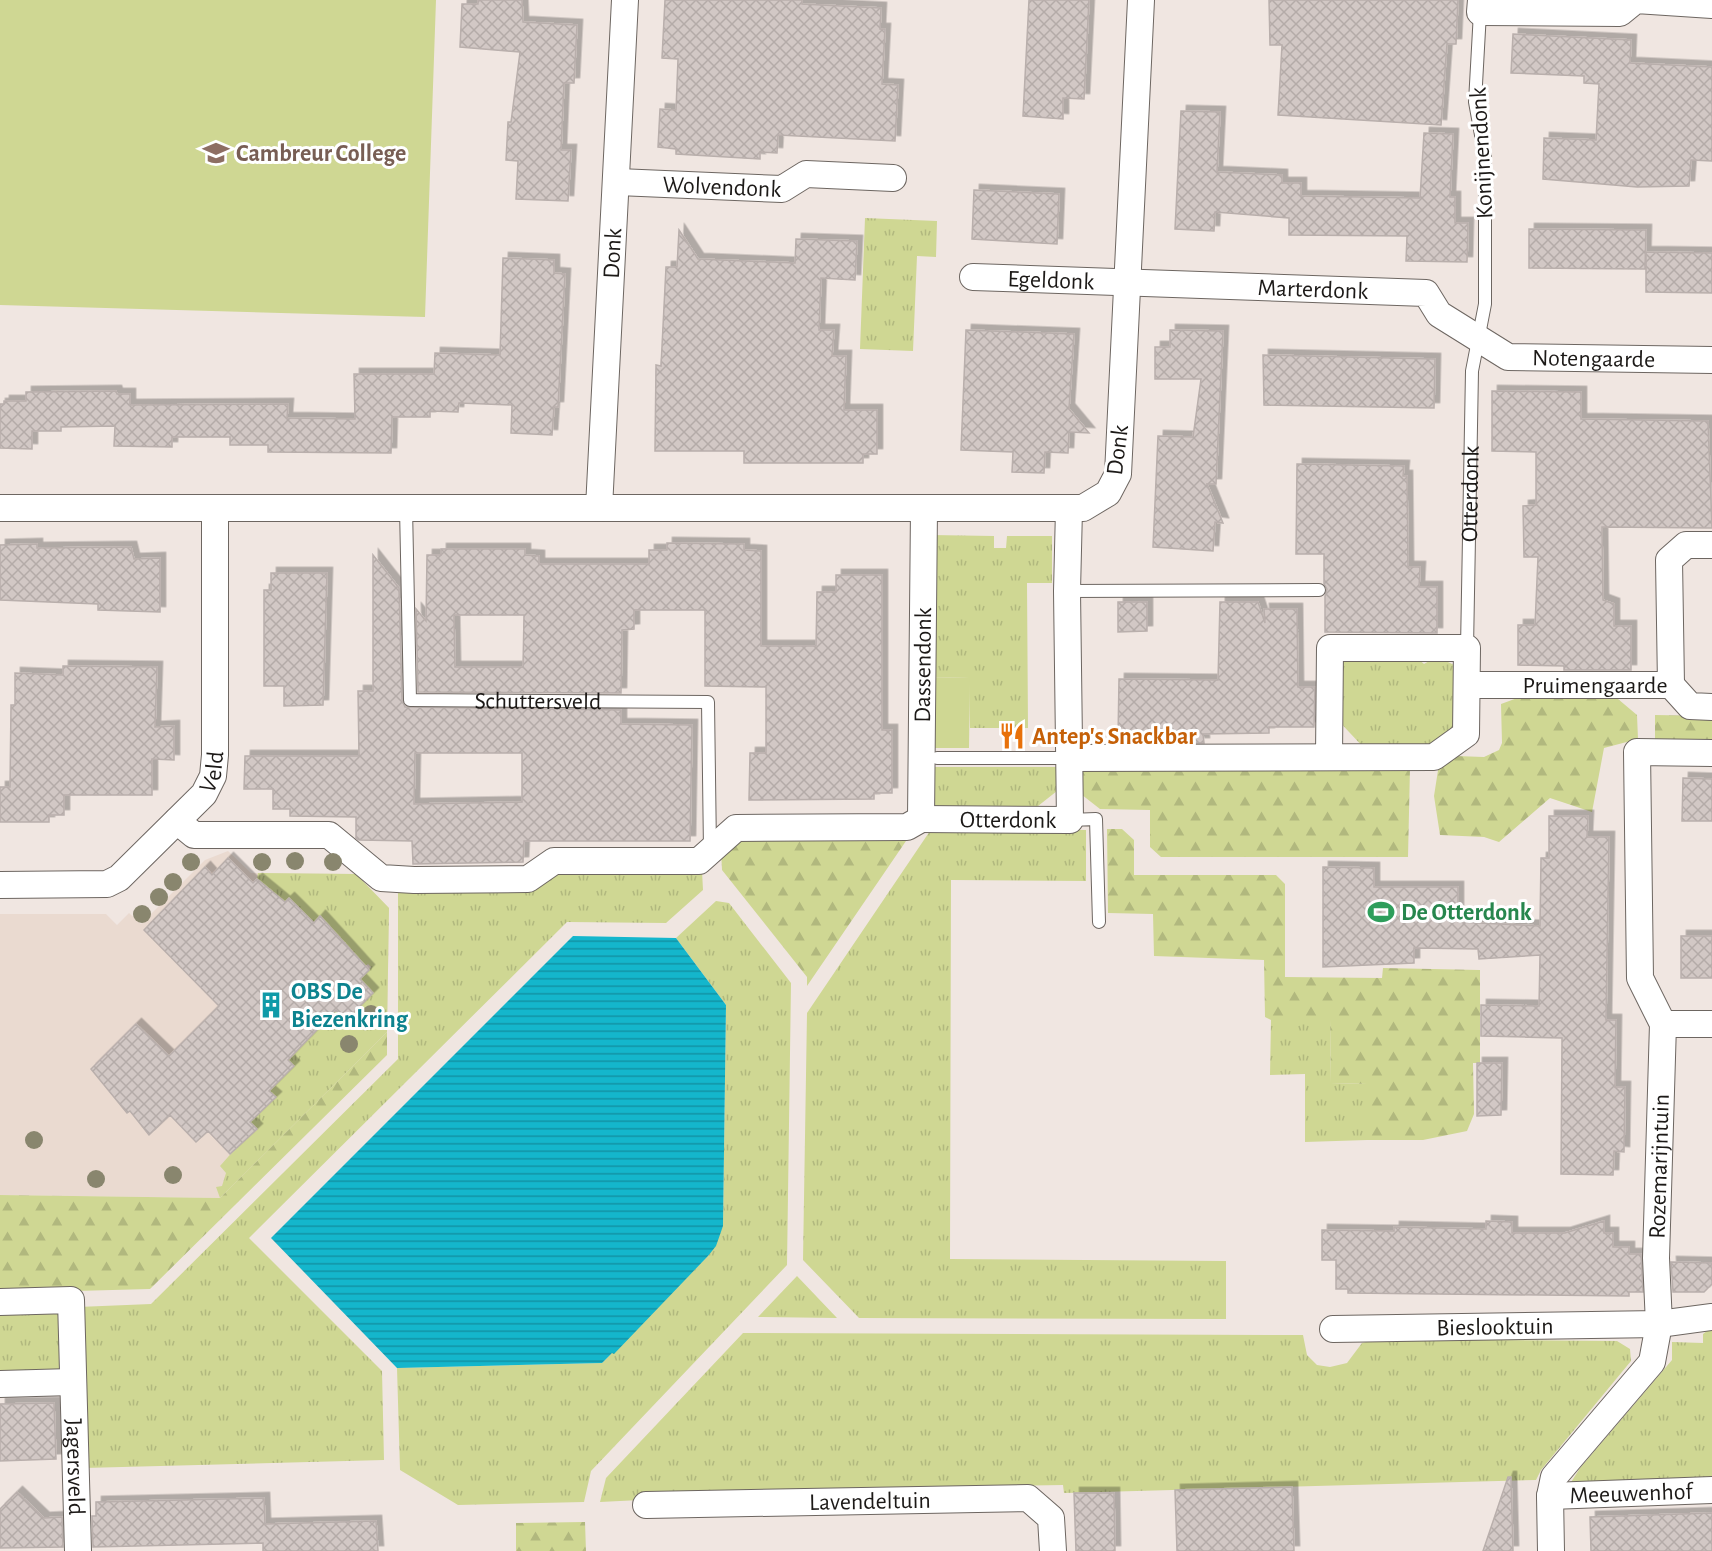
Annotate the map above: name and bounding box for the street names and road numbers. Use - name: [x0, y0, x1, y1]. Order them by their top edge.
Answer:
- street label: Konijnendonk: [1467, 86, 1497, 219]
- street label: Wolvendonk: [662, 173, 782, 202]
- street label: Donk: [600, 228, 626, 279]
- street label: Egeldonk: [1007, 267, 1095, 294]
- street label: Marterdonk: [1257, 276, 1369, 304]
- street label: Notengaarde: [1532, 346, 1655, 372]
- street label: Donk: [1103, 424, 1133, 477]
- street label: Otterdonk: [1458, 446, 1484, 542]
- street label: Dassendonk: [911, 607, 936, 723]
- street label: Pruimengaarde: [1522, 674, 1668, 698]
- street label: Schuttersveld: [474, 689, 601, 714]
- street label: Veld: [196, 750, 228, 797]
- street label: Otterdonk: [960, 808, 1056, 833]
- street label: Rozemarijntuin: [1646, 1093, 1674, 1239]
- street label: Bieslooktuin: [1436, 1315, 1554, 1340]
- street label: Jagersveld: [61, 1418, 88, 1516]
- street label: Meeuwenhof: [1569, 1480, 1695, 1508]
- street label: Lavendeltuin: [809, 1489, 931, 1515]

